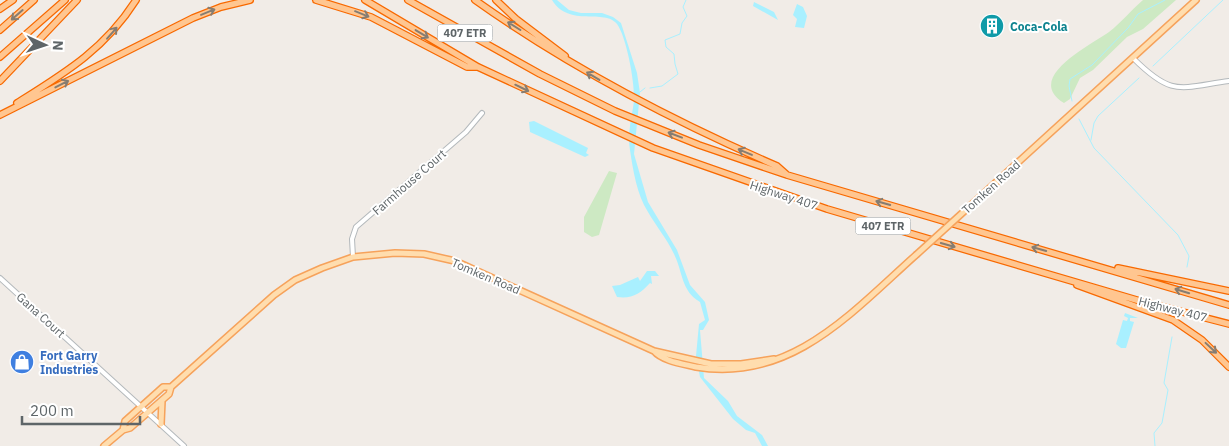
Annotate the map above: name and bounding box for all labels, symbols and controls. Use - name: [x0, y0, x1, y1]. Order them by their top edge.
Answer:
- one-way arrow: [200, 7, 215, 16]
- one-way arrow: [10, 9, 23, 21]
- one-way arrow: [354, 9, 369, 19]
- building icon: Coca-Cola: [979, 13, 1005, 39]
- place label: Coca-Cola: [1010, 19, 1068, 34]
- north arrow: [20, 20, 70, 70]
- one-way arrow: [507, 21, 521, 31]
- road number: 407 ETR: [438, 24, 492, 42]
- one-way arrow: [106, 26, 118, 39]
- one-way arrow: [415, 29, 429, 39]
- text: N: [49, 40, 67, 51]
- one-way arrow: [586, 70, 600, 80]
- one-way arrow: [55, 79, 70, 89]
- one-way arrow: [514, 84, 529, 93]
- one-way arrow: [668, 130, 683, 140]
- street label: Farmhouse Court: [369, 146, 449, 218]
- one-way arrow: [738, 146, 753, 156]
- street label: Tomken Road: [959, 157, 1023, 217]
- street label: Highway 407: [748, 177, 820, 213]
- one-way arrow: [875, 198, 891, 208]
- road number: 407 ETR: [856, 218, 910, 235]
- one-way arrow: [940, 240, 956, 250]
- one-way arrow: [1031, 243, 1047, 253]
- street label: Tomken Road: [449, 255, 523, 297]
- one-way arrow: [1175, 285, 1191, 295]
- street label: Gana Court: [14, 289, 68, 341]
- street label: Highway 407: [1137, 293, 1209, 325]
- one-way arrow: [1205, 342, 1218, 354]
- place label: Fort Garry Industries: [40, 348, 98, 377]
- shop icon: Fort Garry Industries: [9, 349, 35, 375]
- scale bar: [22, 394, 140, 426]
- text: 200 m: [30, 401, 74, 420]

